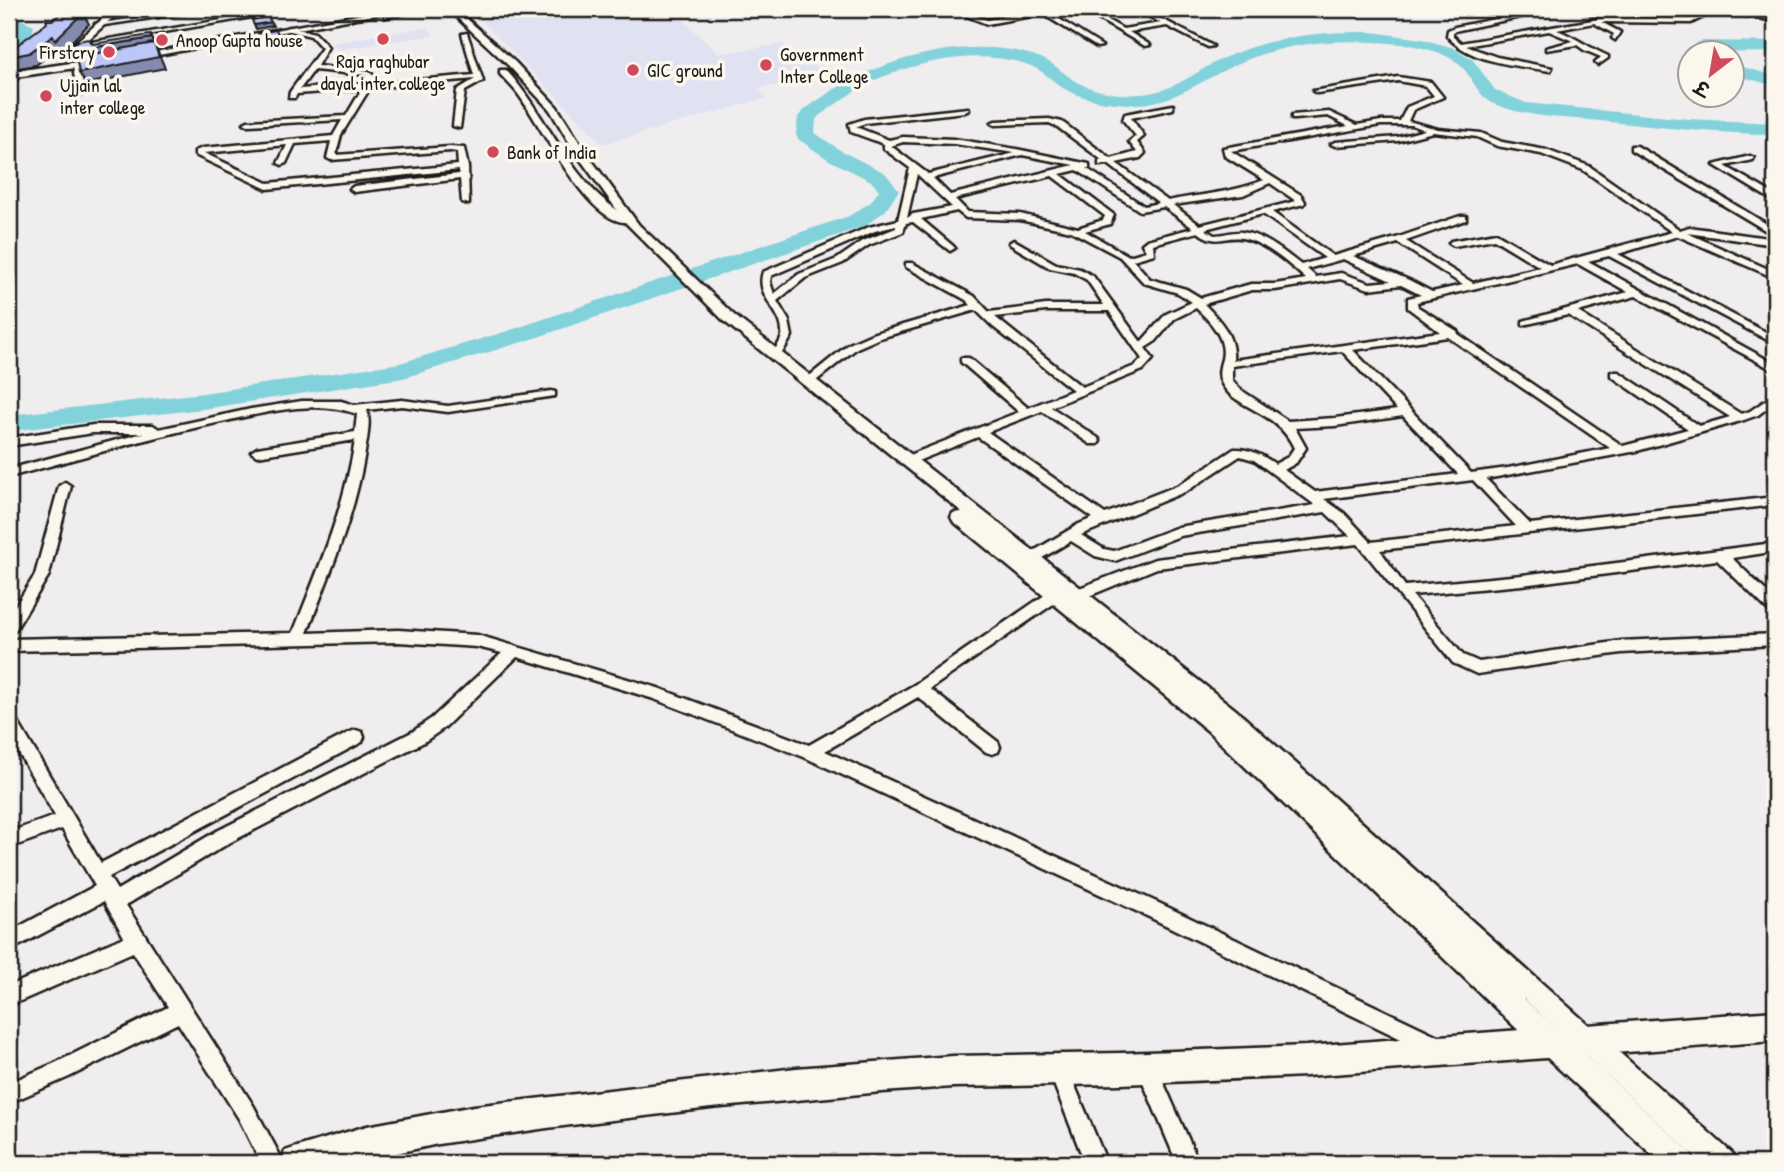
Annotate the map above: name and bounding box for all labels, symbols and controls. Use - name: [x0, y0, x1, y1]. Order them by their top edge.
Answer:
- place label: Anoop Gupta house: [176, 27, 303, 53]
- marker: Raja raghubar dayal inter college: [375, 31, 391, 47]
- marker: Anoop Gupta house: [154, 32, 170, 48]
- north arrow: [1676, 38, 1746, 108]
- place label: Firstcry: [39, 39, 95, 65]
- place label: Government Inter College: [780, 41, 869, 89]
- marker: Firstcry: [101, 44, 117, 60]
- place label: Raja raghubar dayal inter college: [320, 48, 446, 96]
- place label: GIC ground: [647, 57, 723, 83]
- marker: Government Inter College: [758, 57, 774, 73]
- marker: GIC ground: [625, 62, 641, 78]
- place label: Ujjain lal inter college: [60, 72, 146, 120]
- text: उ: [1688, 73, 1716, 104]
- marker: Ujjain lal inter college: [38, 88, 54, 104]
- place label: Bank of India: [507, 139, 596, 165]
- marker: Bank of India: [485, 144, 501, 160]

